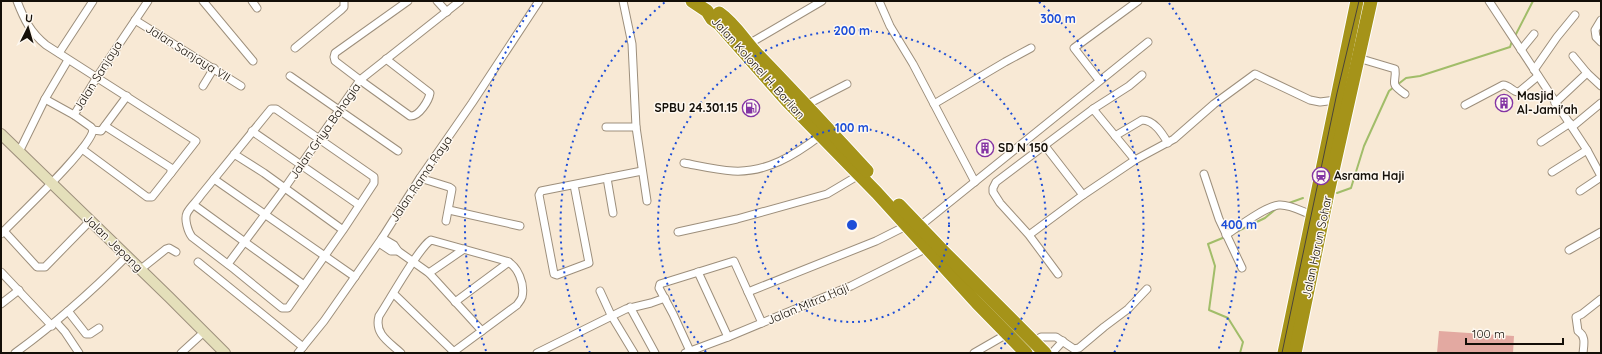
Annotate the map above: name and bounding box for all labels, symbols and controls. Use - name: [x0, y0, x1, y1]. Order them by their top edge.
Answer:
- north arrow: [8, 8, 48, 48]
- text: U: [24, 11, 33, 25]
- text: 300 m: [1040, 11, 1076, 26]
- street label: Jalan Kolonel H. Barlian: [708, 13, 808, 122]
- street label: Jalan Sanjaya VII: [143, 20, 233, 85]
- text: 200 m: [834, 23, 870, 38]
- street label: Jalan Sanjaya: [70, 38, 125, 114]
- street label: Jalan Griya Bahagia: [286, 80, 363, 182]
- place label: Masjid Al-Jami'ah: [1517, 88, 1578, 117]
- building icon: Masjid Al-Jami'ah: [1494, 93, 1514, 113]
- fuel station icon: SPBU 24.301.15: [741, 98, 761, 118]
- place label: SPBU 24.301.15: [655, 100, 738, 115]
- text: 100 m: [835, 120, 869, 135]
- street label: Jalan Rama Raya: [386, 133, 455, 225]
- building icon: SD N 150: [975, 138, 995, 158]
- place label: SD N 150: [998, 140, 1048, 155]
- station icon: Asrama Haji: [1311, 166, 1331, 186]
- place label: Asrama Haji: [1334, 168, 1404, 183]
- street label: Jalan Harun Sohar: [1298, 194, 1335, 300]
- street label: Jalan Jepang: [80, 211, 146, 275]
- text: 400 m: [1221, 217, 1257, 232]
- centre of rings: [845, 218, 859, 232]
- street label: Jalan Mitra Haji: [765, 280, 851, 328]
- scale bar: [1466, 320, 1563, 346]
- text: 100 m: [1472, 326, 1505, 341]

